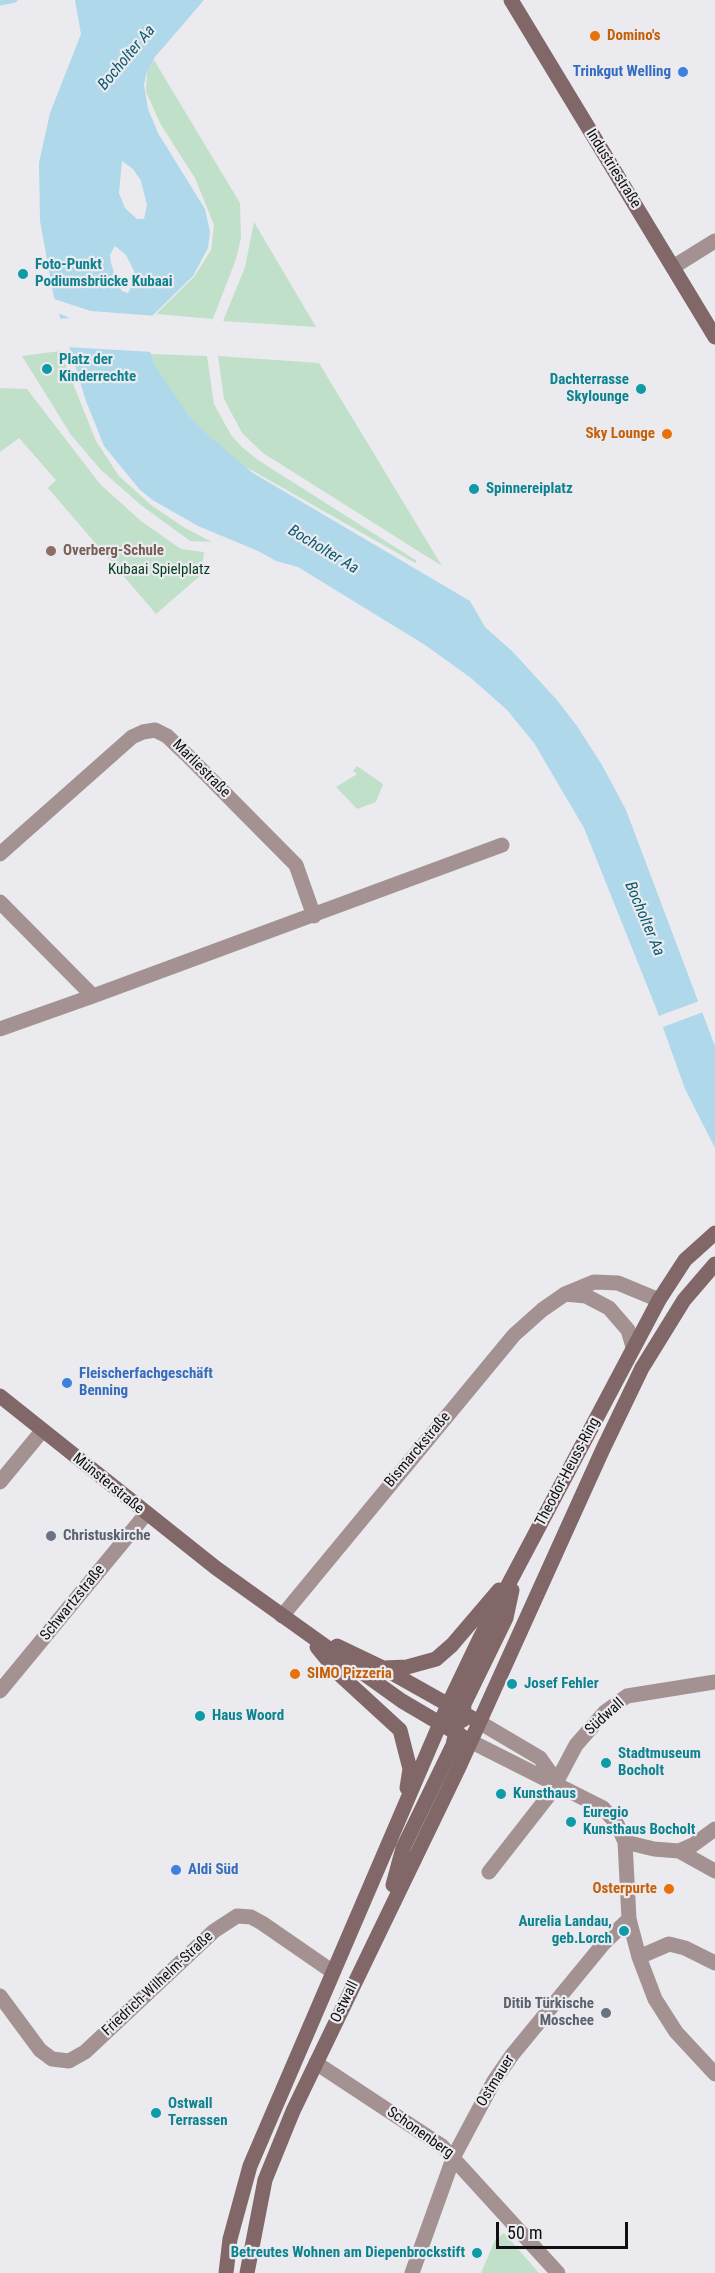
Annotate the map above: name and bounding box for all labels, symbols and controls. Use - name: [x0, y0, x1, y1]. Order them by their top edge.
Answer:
- water label: Bocholter Aa: [94, 22, 160, 94]
- place label: Domino's: [607, 27, 661, 45]
- marker: Domino's: [588, 29, 602, 43]
- place label: Trinkgut Welling: [573, 63, 671, 81]
- marker: Trinkgut Welling: [676, 65, 690, 79]
- street label: Industriestraße: [582, 126, 644, 212]
- place label: Foto-Punkt Podiumsbrücke Kubaai: [35, 256, 173, 291]
- marker: Foto-Punkt Podiumsbrücke Kubaai: [16, 267, 30, 281]
- place label: Platz der Kinderrechte: [59, 351, 136, 386]
- marker: Platz der Kinderrechte: [40, 362, 54, 376]
- place label: Dachterrasse Skylounge: [550, 371, 629, 406]
- marker: Dachterrasse Skylounge: [634, 382, 648, 396]
- place label: Sky Lounge: [585, 425, 655, 443]
- marker: Sky Lounge: [660, 427, 674, 441]
- place label: Spinnereiplatz: [486, 480, 573, 498]
- marker: Spinnereiplatz: [467, 482, 481, 496]
- water label: Bocholter Aa: [284, 521, 362, 579]
- place label: Overberg-Schule: [63, 542, 164, 560]
- marker: Overberg-Schule: [44, 544, 58, 558]
- park label: Kubaai Spielplatz: [108, 561, 210, 579]
- street label: Marliestraße: [168, 736, 234, 802]
- water label: Bocholter Aa: [620, 879, 668, 959]
- place label: Fleischerfachgeschäft Benning: [79, 1365, 213, 1400]
- marker: Fleischerfachgeschäft Benning: [60, 1376, 74, 1390]
- street label: Bismarckstraße: [381, 1409, 455, 1491]
- street label: Theodor-Heuss-Ring: [532, 1415, 604, 1529]
- street label: Münsterstraße: [69, 1450, 147, 1518]
- place label: Christuskirche: [63, 1527, 151, 1545]
- marker: Christuskirche: [44, 1529, 58, 1543]
- street label: Schwartzstraße: [37, 1561, 109, 1645]
- place label: SIMO Pizzeria: [307, 1665, 392, 1683]
- marker: SIMO Pizzeria: [288, 1667, 302, 1681]
- place label: Josef Fehler: [524, 1675, 599, 1693]
- marker: Josef Fehler: [505, 1677, 519, 1691]
- street label: Südwall: [582, 1695, 628, 1739]
- place label: Haus Woord: [212, 1707, 284, 1725]
- marker: Haus Woord: [193, 1709, 207, 1723]
- place label: Stadtmuseum Bocholt: [618, 1745, 701, 1780]
- marker: Stadtmuseum Bocholt: [599, 1756, 613, 1770]
- place label: Kunsthaus: [513, 1785, 576, 1803]
- marker: Kunsthaus: [494, 1787, 508, 1801]
- place label: Euregio Kunsthaus Bocholt: [583, 1804, 695, 1839]
- marker: Euregio Kunsthaus Bocholt: [564, 1815, 578, 1829]
- place label: Aldi Süd: [188, 1861, 238, 1879]
- marker: Aldi Süd: [169, 1863, 183, 1877]
- place label: Osterpurte: [592, 1880, 657, 1898]
- marker: Osterpurte: [662, 1882, 676, 1896]
- place label: Aurelia Landau, geb.Lorch: [518, 1913, 612, 1948]
- marker: Aurelia Landau, geb.Lorch: [617, 1924, 631, 1938]
- street label: Friedrich-Wilhelm-Straße: [99, 1928, 217, 2040]
- street label: Ostwall: [327, 1978, 363, 2026]
- place label: Ditib Türkische Moschee: [503, 1995, 594, 2030]
- marker: Ditib Türkische Moschee: [599, 2006, 613, 2020]
- street label: Ostmauer: [473, 2052, 519, 2110]
- place label: Ostwall Terrassen: [168, 2095, 228, 2130]
- street label: Schonenberg: [383, 2103, 457, 2163]
- marker: Ostwall Terrassen: [149, 2106, 163, 2120]
- scale bar: [499, 2210, 631, 2248]
- text: 50 m: [507, 2222, 542, 2243]
- place label: Betreutes Wohnen am Diepenbrockstift: [231, 2244, 465, 2262]
- marker: Betreutes Wohnen am Diepenbrockstift: [470, 2246, 484, 2260]

